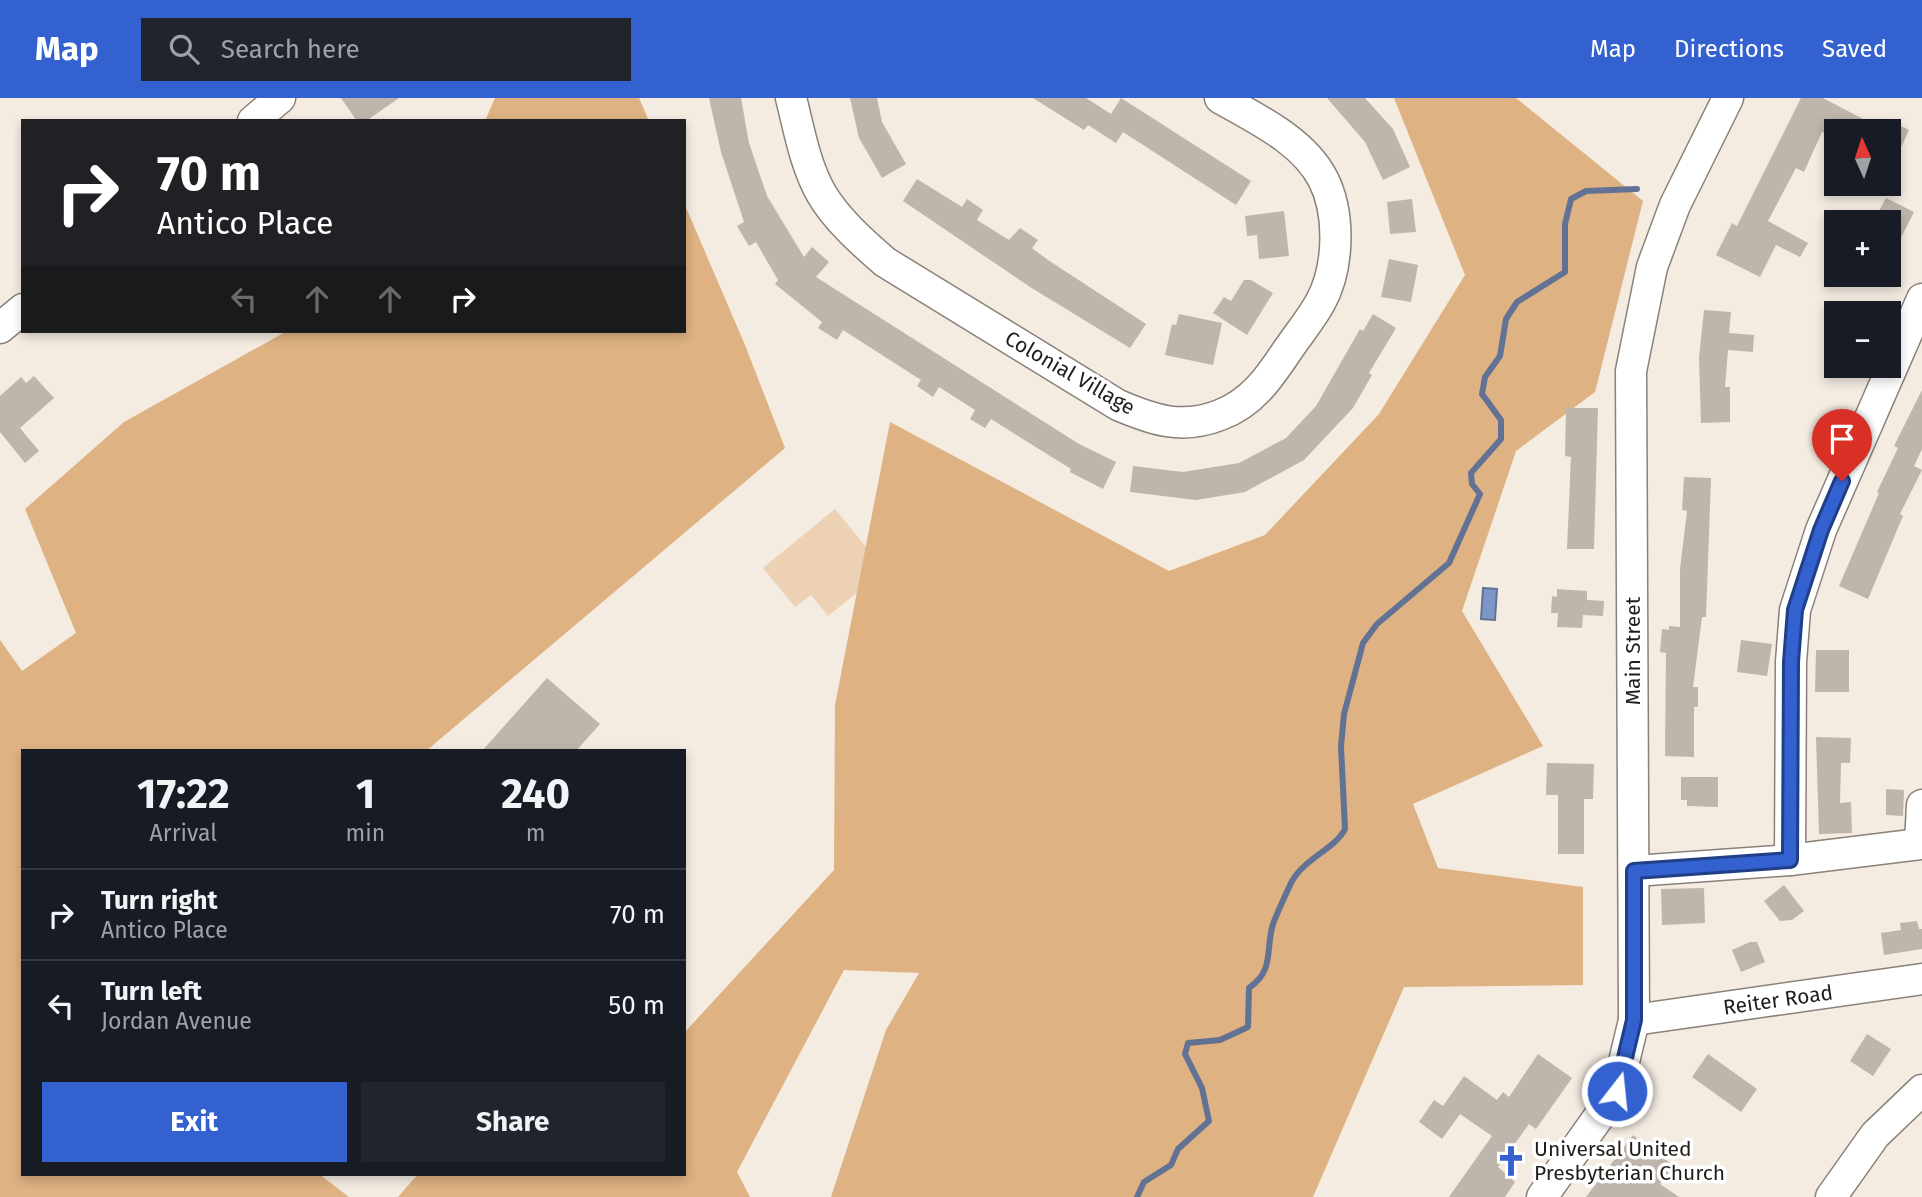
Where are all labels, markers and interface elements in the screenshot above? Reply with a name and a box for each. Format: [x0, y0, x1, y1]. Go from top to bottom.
search box [141, 18, 631, 81]
text: Map [35, 29, 99, 69]
icon: search [165, 30, 203, 68]
text: Search here [221, 34, 360, 65]
text: Map [1590, 35, 1636, 63]
text: Directions [1674, 35, 1784, 63]
text: Saved [1822, 35, 1887, 63]
north arrow [1824, 119, 1900, 196]
map controls [1824, 119, 1901, 378]
text: 70 m [157, 144, 261, 203]
icon: right [42, 147, 133, 238]
text: Antico Place [157, 204, 333, 242]
button: + [1824, 210, 1901, 287]
icon: left [225, 280, 263, 318]
icon: ahead [298, 280, 336, 318]
icon: ahead [371, 280, 409, 318]
icon: right [444, 280, 482, 318]
button: − [1824, 301, 1901, 378]
street label: Colonial Village [1000, 325, 1140, 421]
pin [1812, 409, 1872, 481]
icon: arrive [1823, 420, 1861, 458]
street label: Main Street [1620, 596, 1646, 705]
text: 17:22 [137, 769, 230, 819]
text: 1 [356, 769, 375, 819]
text: 240 [501, 769, 570, 819]
text: Arrival [150, 819, 217, 847]
text: min [346, 819, 385, 847]
text: m [526, 819, 545, 847]
text: Turn right [101, 885, 218, 916]
icon: right [42, 896, 80, 934]
text: 70 m [610, 899, 665, 930]
text: Antico Place [101, 916, 228, 944]
text: Turn left [101, 976, 202, 1007]
street label: Reiter Road [1721, 979, 1835, 1021]
icon: left [42, 987, 80, 1025]
text: 50 m [608, 990, 665, 1021]
text: Jordan Avenue [101, 1007, 252, 1035]
position arrow [1580, 1054, 1654, 1128]
button: Exit [42, 1082, 347, 1162]
button: Share [361, 1082, 665, 1162]
place label: Universal United Presbyterian Church [1534, 1136, 1725, 1186]
church icon: Universal United Presbyterian Church [1494, 1144, 1528, 1178]

